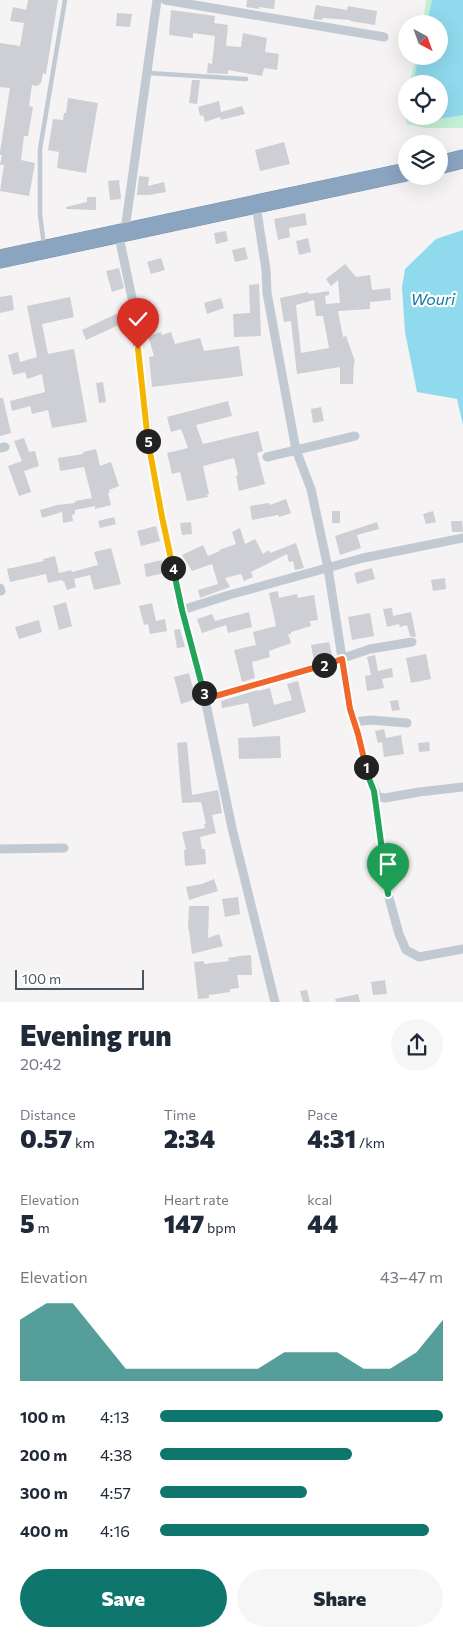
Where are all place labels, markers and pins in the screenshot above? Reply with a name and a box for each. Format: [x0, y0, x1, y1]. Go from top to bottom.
pin [117, 298, 159, 349]
pin: 5 [136, 428, 160, 454]
pin: 4 [160, 556, 186, 580]
pin: 2 [312, 652, 336, 678]
pin: 3 [192, 680, 216, 706]
pin: 1 [354, 754, 378, 780]
pin [367, 843, 409, 894]

